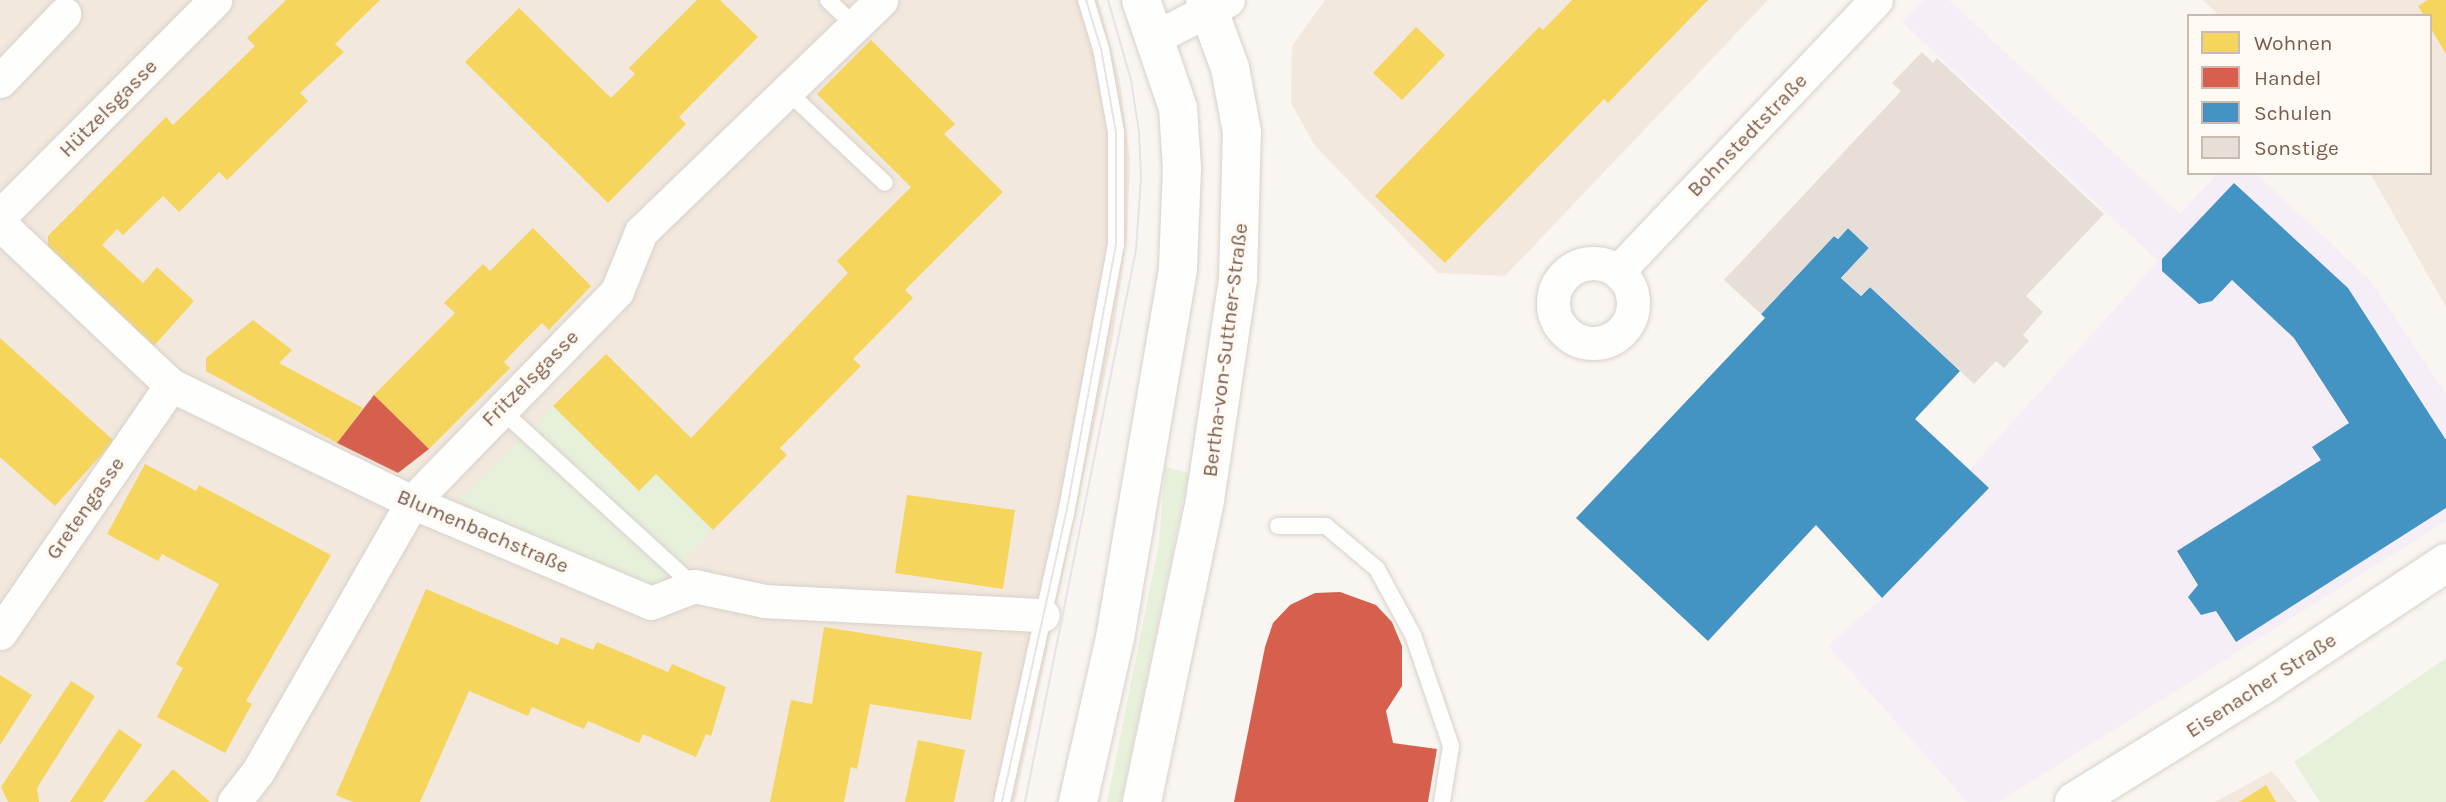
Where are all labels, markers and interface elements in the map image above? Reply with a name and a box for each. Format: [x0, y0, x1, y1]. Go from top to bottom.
legend [2187, 14, 2432, 175]
text: Wohnen [2254, 31, 2332, 55]
street label: Hützelsgasse [54, 54, 162, 162]
text: Handel [2254, 66, 2321, 90]
street label: Bohnstedtstraße [1682, 68, 1812, 202]
text: Schulen [2254, 101, 2332, 125]
text: Sonstige [2254, 136, 2339, 160]
street label: Bertha-von-Suttner-Straße [1197, 221, 1253, 479]
street label: Fritzelsgasse [476, 324, 584, 432]
street label: Gretengasse [40, 452, 130, 564]
street label: Blumenbachstraße [393, 483, 573, 579]
street label: Eisenacher Straße [2181, 627, 2341, 743]

